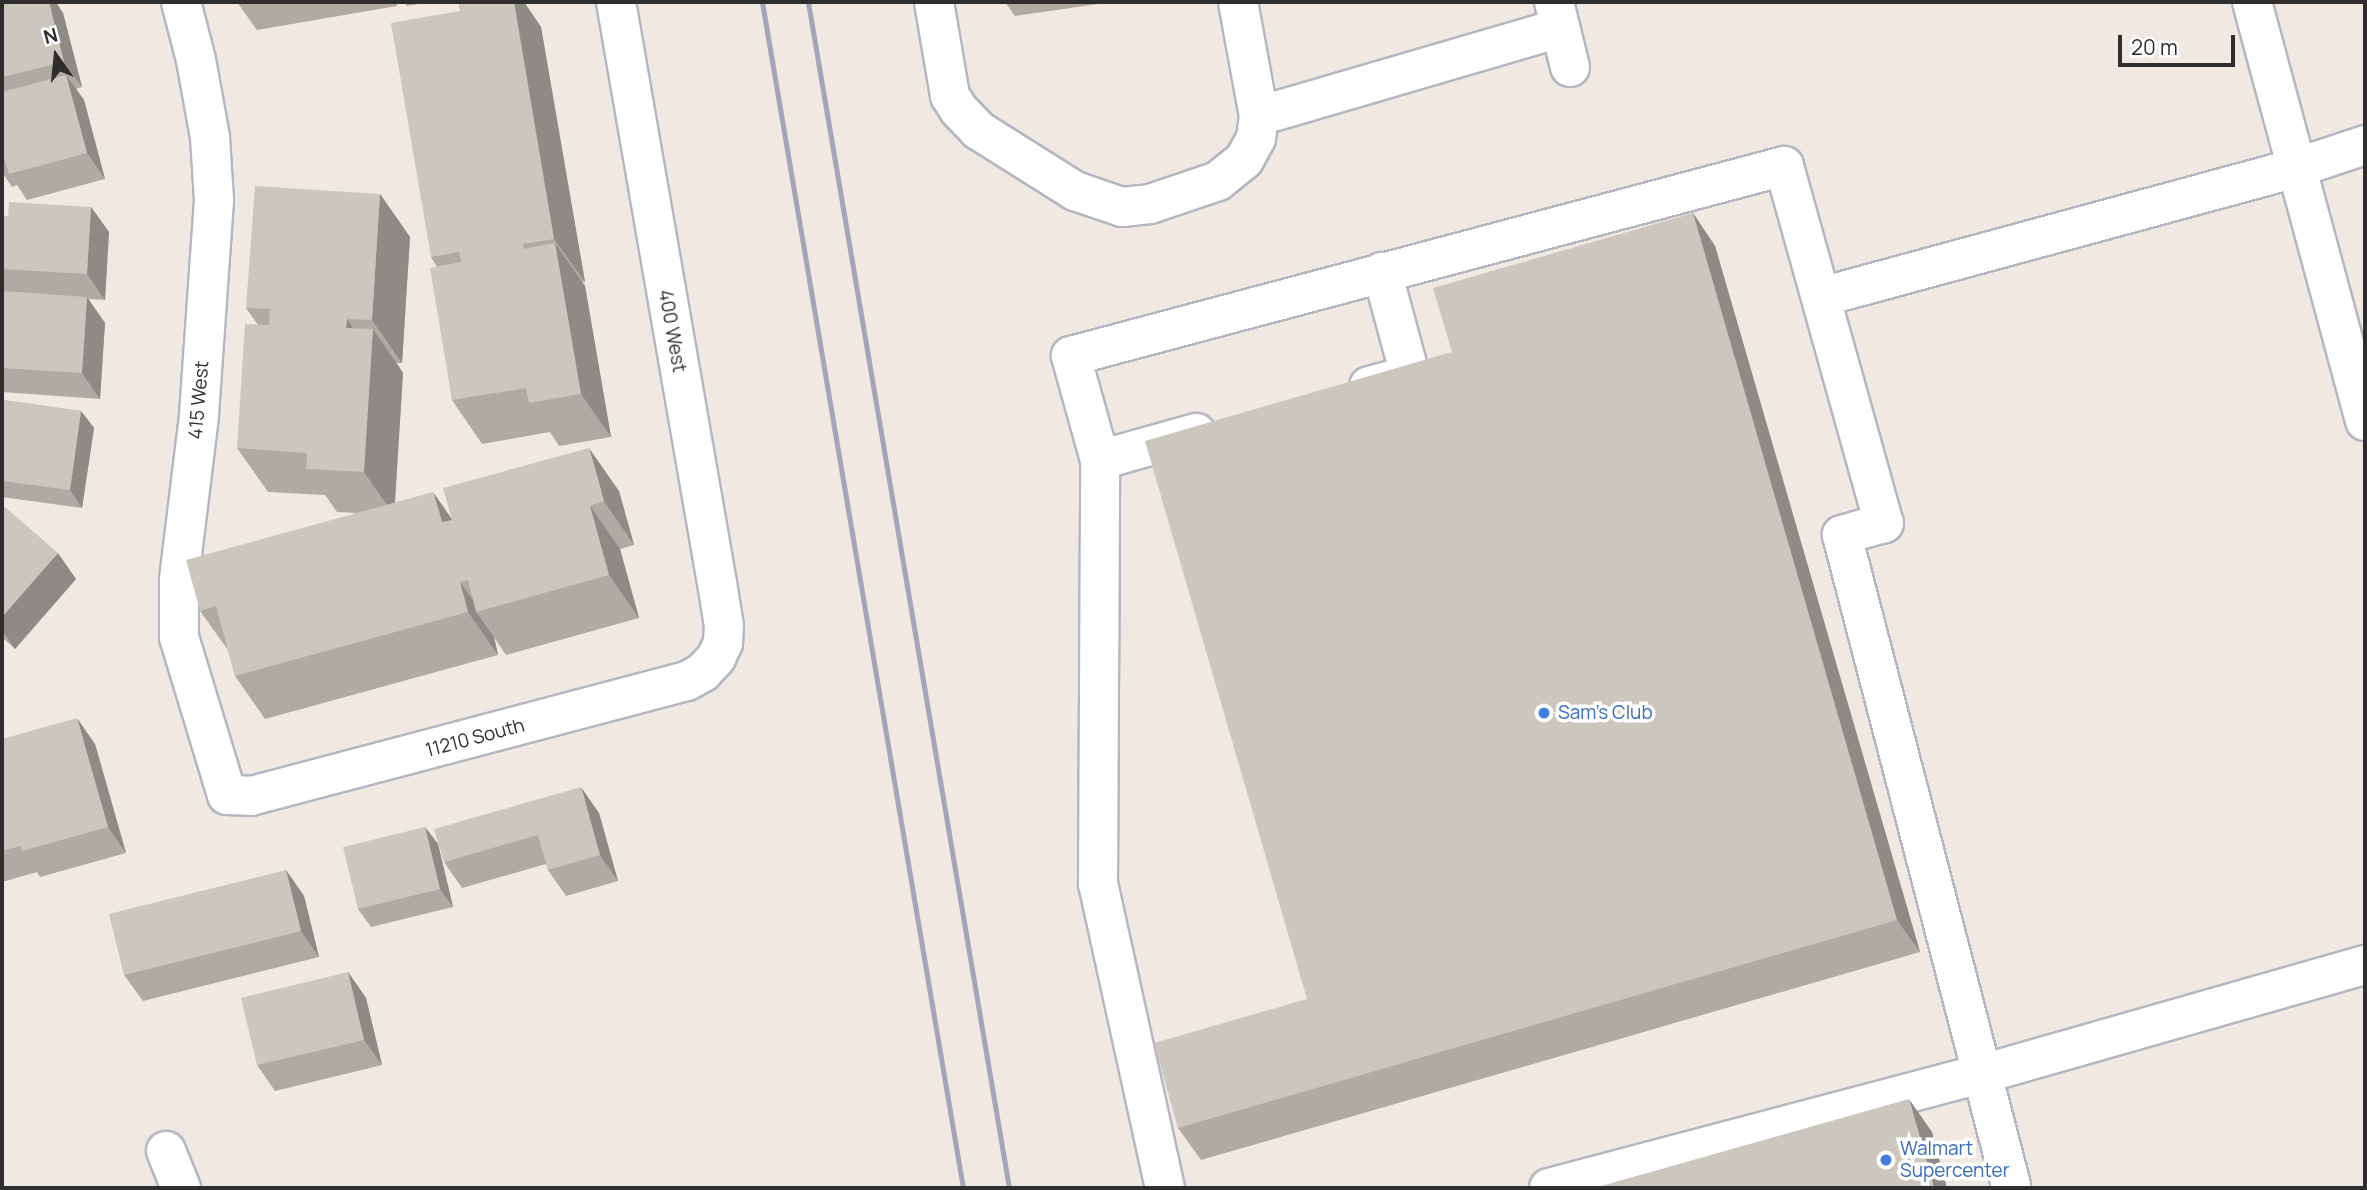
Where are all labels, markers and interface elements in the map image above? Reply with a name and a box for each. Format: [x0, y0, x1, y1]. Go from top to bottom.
north arrow [21, 21, 91, 91]
text: N [41, 21, 61, 50]
scale bar [2122, 21, 2239, 65]
text: 20 m [2131, 33, 2178, 61]
street label: 400 West [654, 288, 690, 374]
street label: 415 West [184, 360, 214, 440]
place label: Sam's Club [1558, 702, 1652, 724]
marker: Sam's Club [1536, 705, 1552, 721]
street label: 11210 South [423, 714, 527, 762]
place label: Walmart Supercenter [1900, 1138, 2010, 1182]
marker: Walmart Supercenter [1878, 1152, 1894, 1168]

